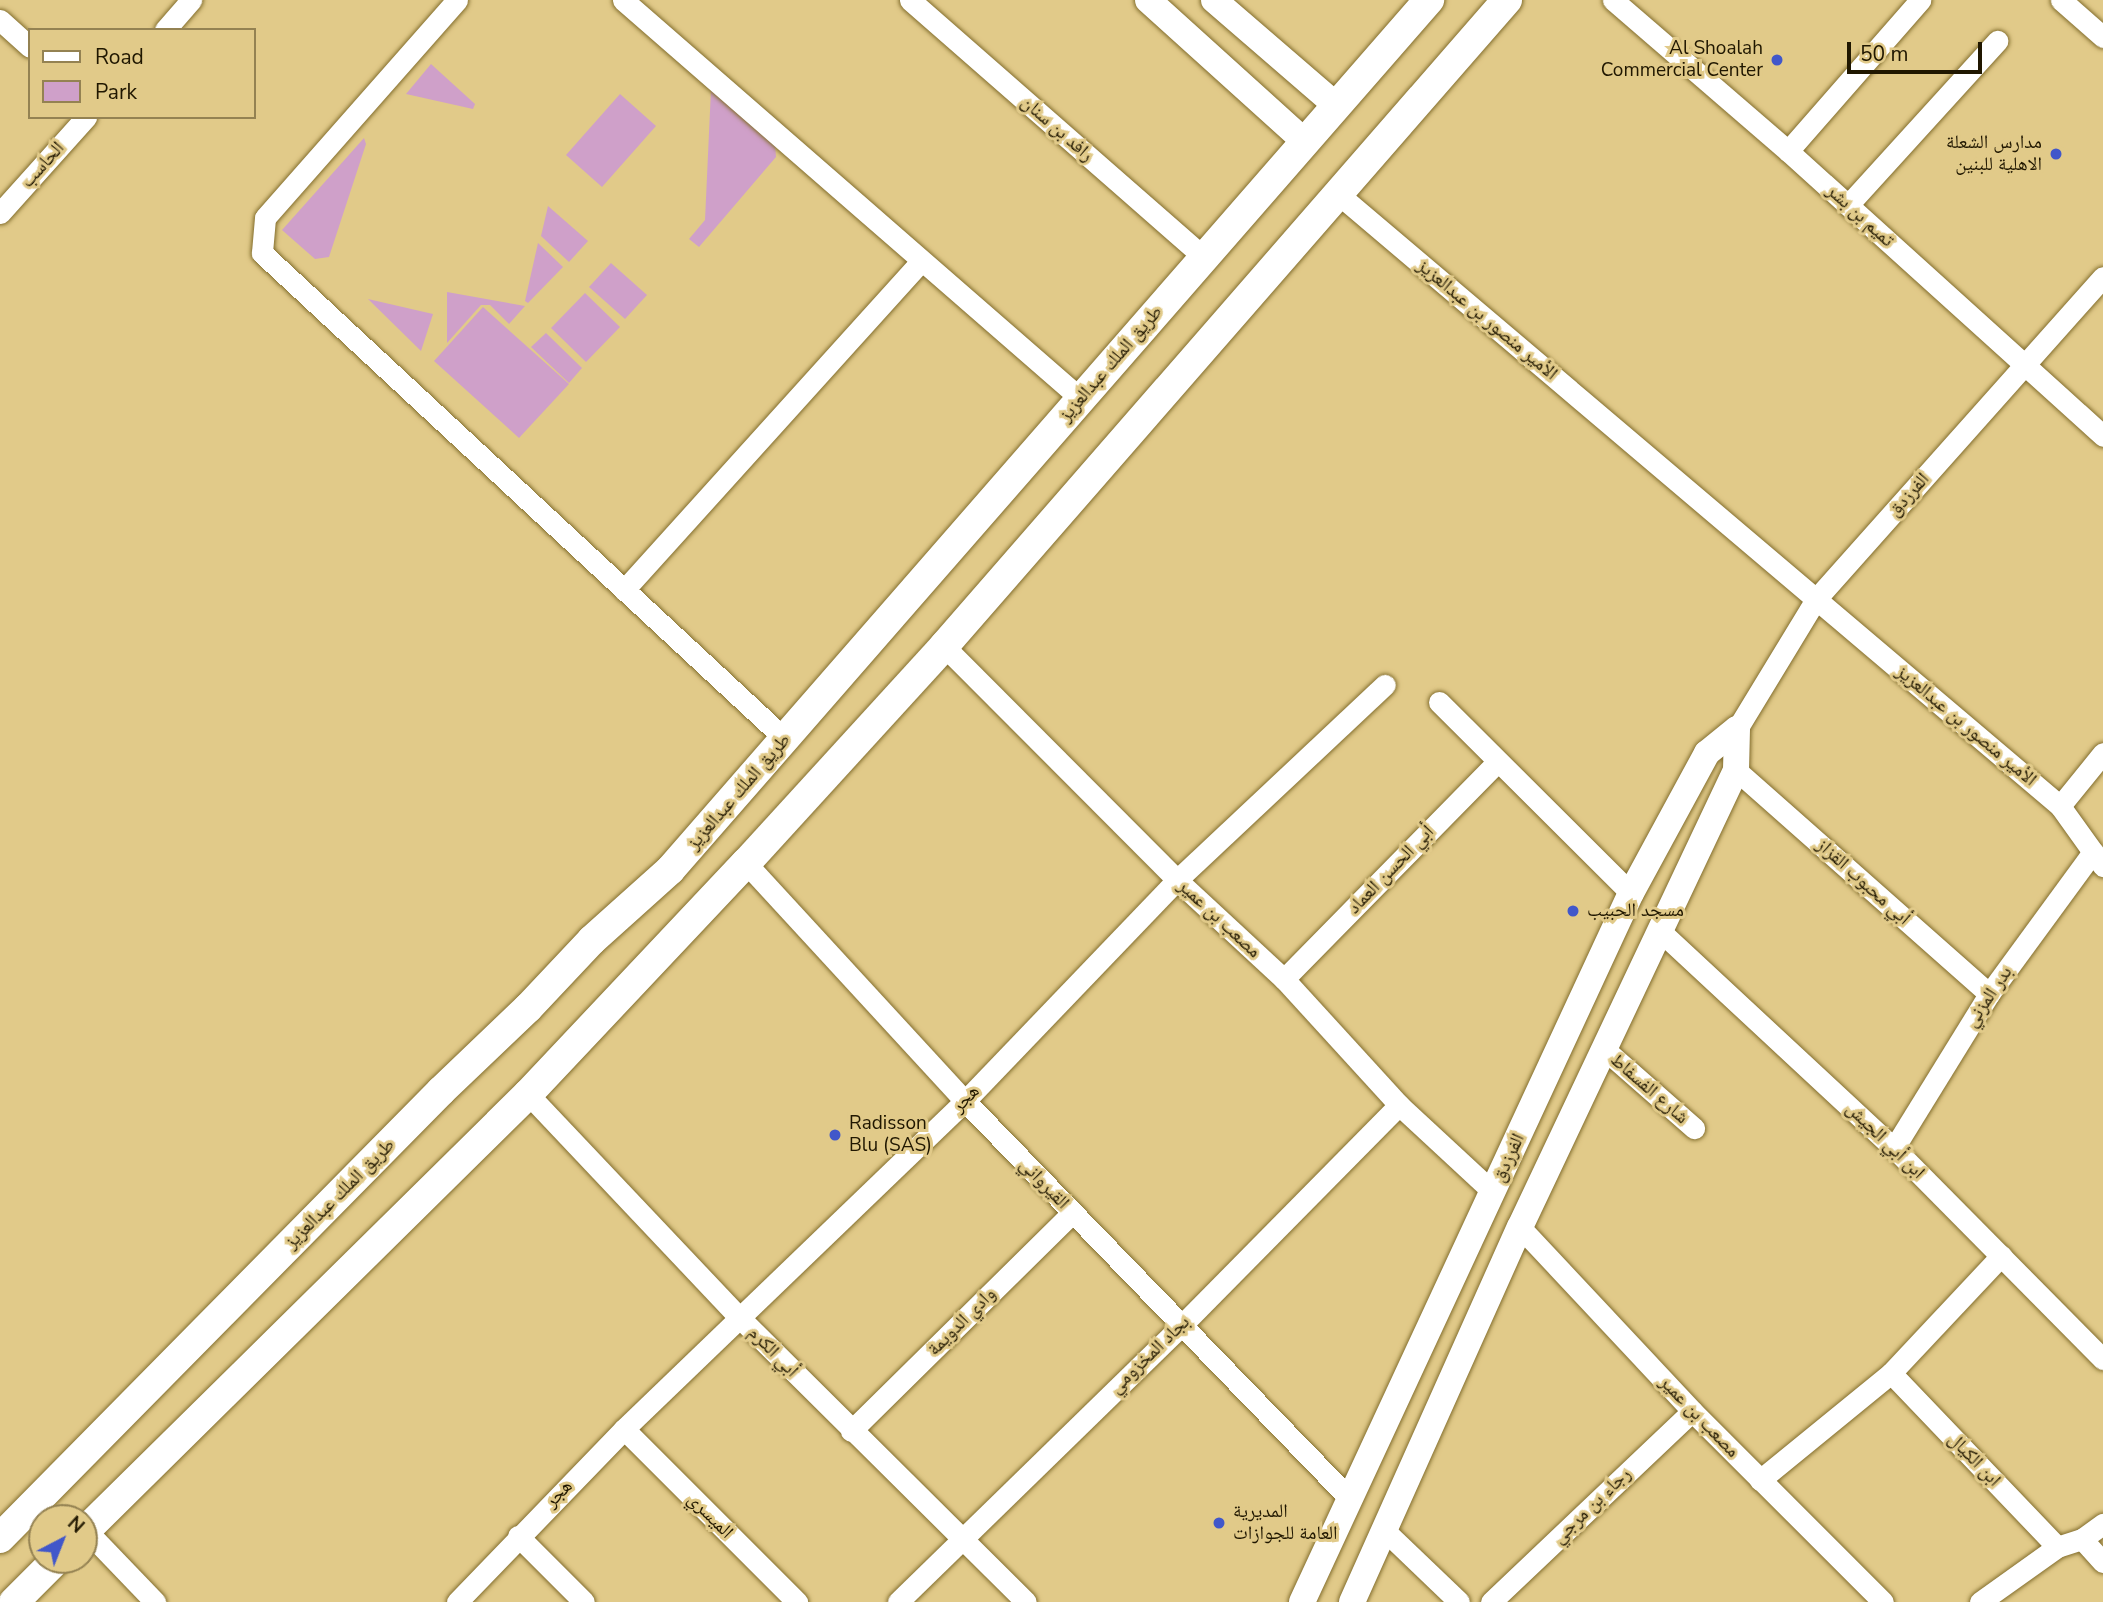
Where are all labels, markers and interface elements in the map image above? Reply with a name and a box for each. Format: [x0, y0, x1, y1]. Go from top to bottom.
legend [28, 28, 256, 119]
scale bar [1851, 28, 1986, 72]
place label: Al Shoalah Commercial Center [1601, 38, 1763, 82]
text: 50 m [1860, 40, 1909, 68]
text: Road [95, 43, 144, 71]
marker: Al Shoalah Commercial Center [1769, 52, 1785, 68]
text: Park [95, 78, 137, 106]
street label: رافد بن سنان [1016, 91, 1098, 167]
place label: مدارس الشعلة الاهلية للبنين [1946, 132, 2042, 176]
street label: الحاسب [16, 137, 70, 193]
marker: مدارس الشعلة الاهلية للبنين [2048, 146, 2064, 162]
street label: تميم بن بشر [1822, 180, 1898, 252]
street label: الأمير منصور بن عبدالعزيز [1412, 255, 1562, 385]
street label: طريق الملك عبدالعزيز [1054, 301, 1168, 427]
street label: الفرزدق [1883, 468, 1935, 522]
street label: الأمير منصور بن عبدالعزيز [1891, 661, 2041, 791]
street label: طريق الملك عبدالعزيز [682, 729, 796, 855]
street label: أبي الحسن العماد [1343, 821, 1439, 919]
street label: أبي محبوب القزاز [1811, 834, 1915, 930]
street label: مصعب بن عمير [1173, 875, 1265, 963]
place label: مسجد الحبيب [1587, 900, 1684, 922]
marker: مسجد الحبيب [1565, 903, 1581, 919]
street label: بدر المزني [1960, 962, 2018, 1032]
street label: شارع الفسفاط [1605, 1049, 1693, 1129]
street label: هجر [947, 1080, 985, 1118]
street label: ابن أبي الجيش [1841, 1098, 1929, 1184]
place label: Radisson Blu (SAS) [849, 1113, 932, 1157]
marker: Radisson Blu (SAS) [827, 1127, 843, 1143]
street label: الفرزدق [1488, 1130, 1530, 1186]
street label: طريق الملك عبدالعزيز [280, 1134, 400, 1254]
street label: القيرواني [1014, 1154, 1074, 1214]
street label: وادي الدويمة [923, 1283, 1001, 1361]
street label: بجاد المخزومي [1105, 1311, 1195, 1399]
street label: أبي الكرم [743, 1322, 803, 1382]
street label: مصعب بن عمير [1654, 1371, 1744, 1463]
street label: ابن الكيال [1943, 1428, 2005, 1492]
street label: رجاء بن مرجي [1548, 1463, 1636, 1549]
street label: هجر [540, 1475, 578, 1513]
street label: الميسري [682, 1488, 738, 1544]
place label: المديرية العامة للجوازات [1233, 1501, 1338, 1545]
north arrow [28, 1504, 98, 1574]
text: N [62, 1510, 90, 1539]
marker: المديرية العامة للجوازات [1211, 1515, 1227, 1531]

